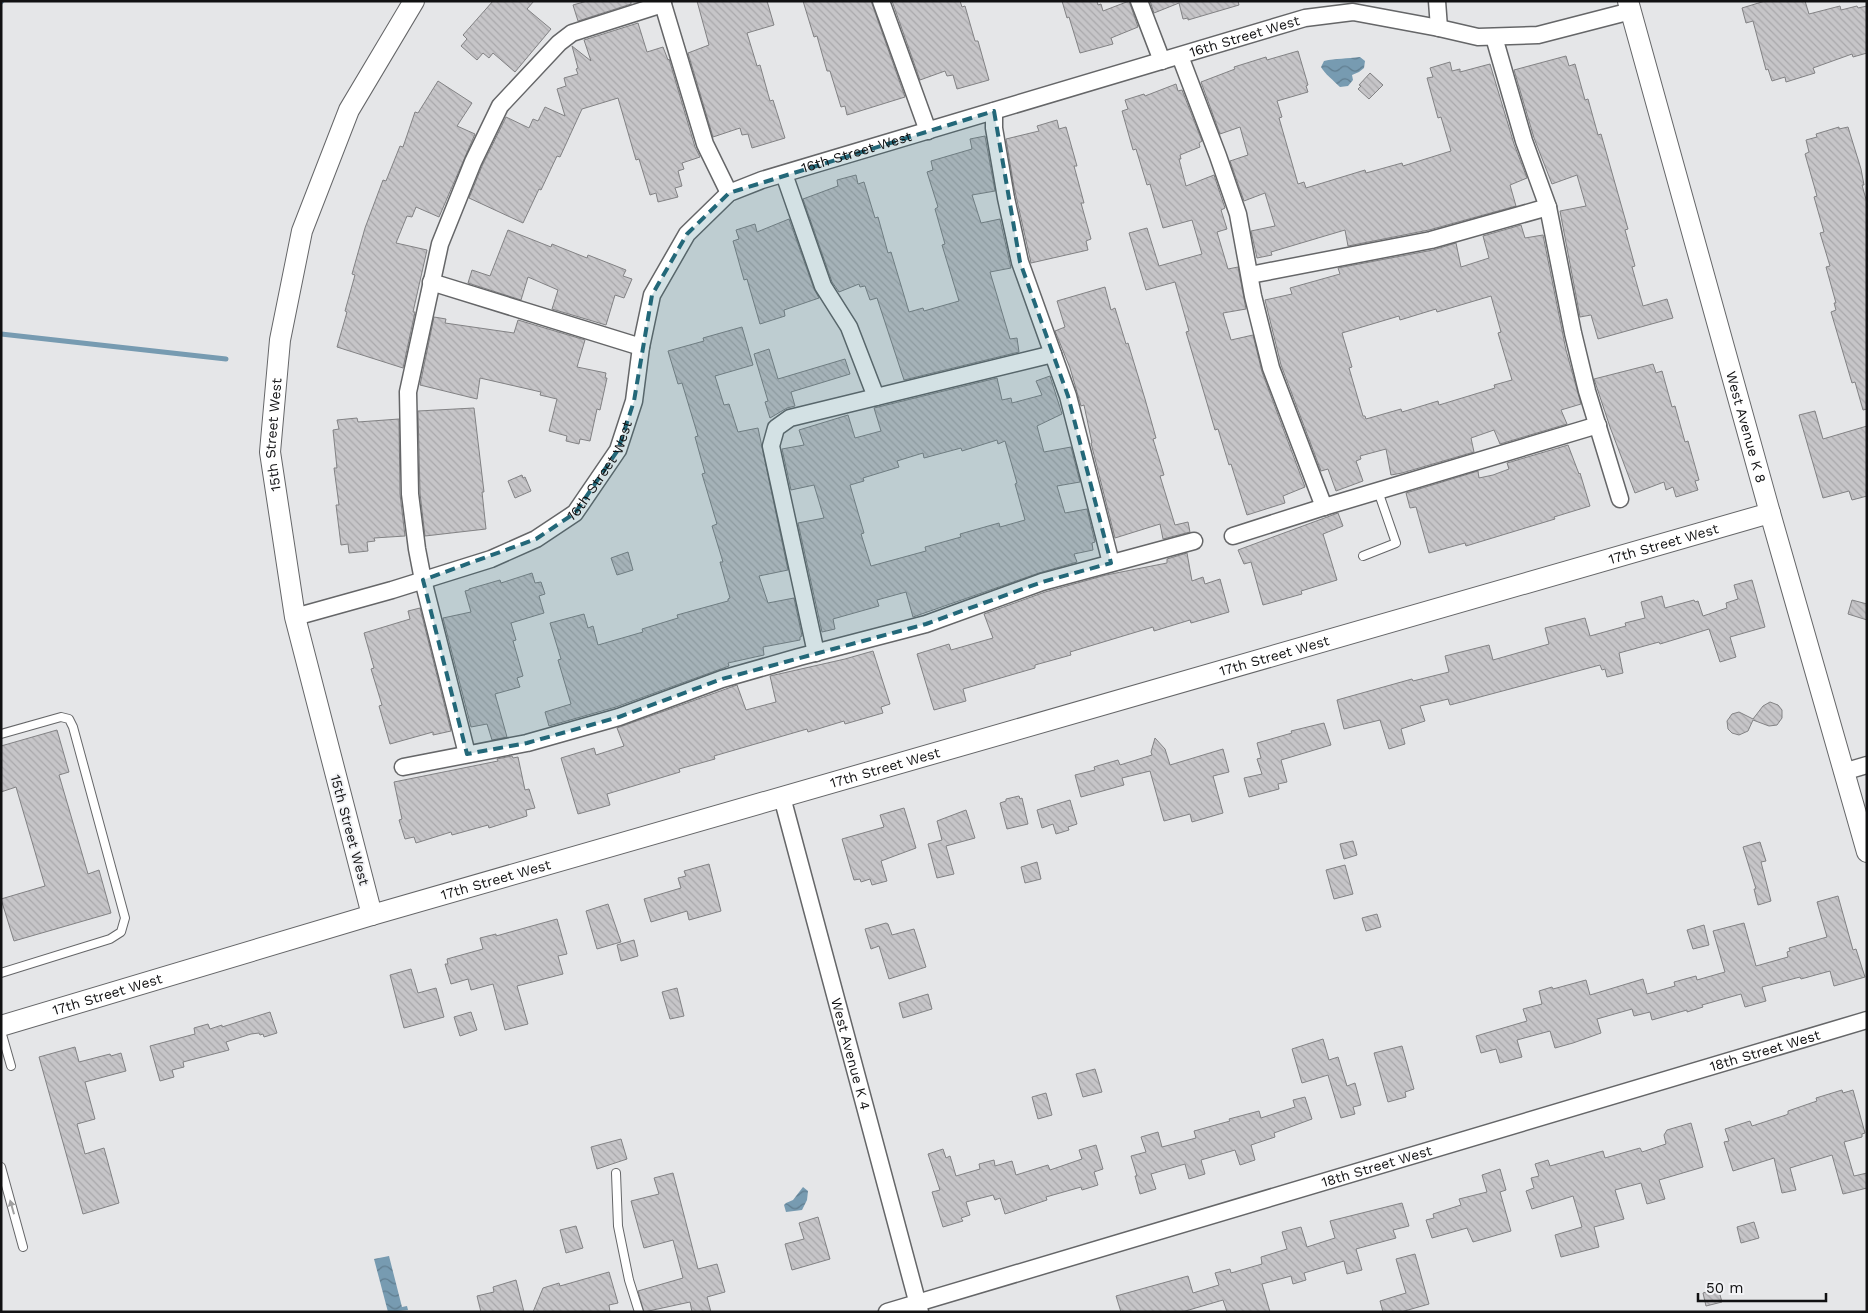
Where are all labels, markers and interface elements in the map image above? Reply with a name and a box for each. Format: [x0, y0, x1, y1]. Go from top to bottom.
street label: 16th Street West [1187, 12, 1302, 60]
street label: 16th Street West [799, 128, 914, 176]
street label: West Avenue K 8 [1723, 369, 1769, 485]
street label: 15th Street West [262, 377, 285, 492]
street label: 16th Street West [564, 419, 635, 524]
street label: 17th Street West [1607, 520, 1720, 567]
street label: 17th Street West [1217, 632, 1331, 679]
street label: 17th Street West [828, 744, 942, 791]
street label: 15th Street West [328, 773, 372, 887]
street label: 17th Street West [439, 856, 553, 903]
street label: 17th Street West [51, 970, 164, 1018]
street label: West Avenue K 4 [828, 996, 873, 1112]
street label: 18th Street West [1708, 1026, 1822, 1074]
street label: 18th Street West [1320, 1142, 1434, 1190]
one-way arrow [8, 1200, 16, 1215]
scale bar [1698, 1270, 1826, 1302]
text: 50 m [1706, 1279, 1743, 1297]

